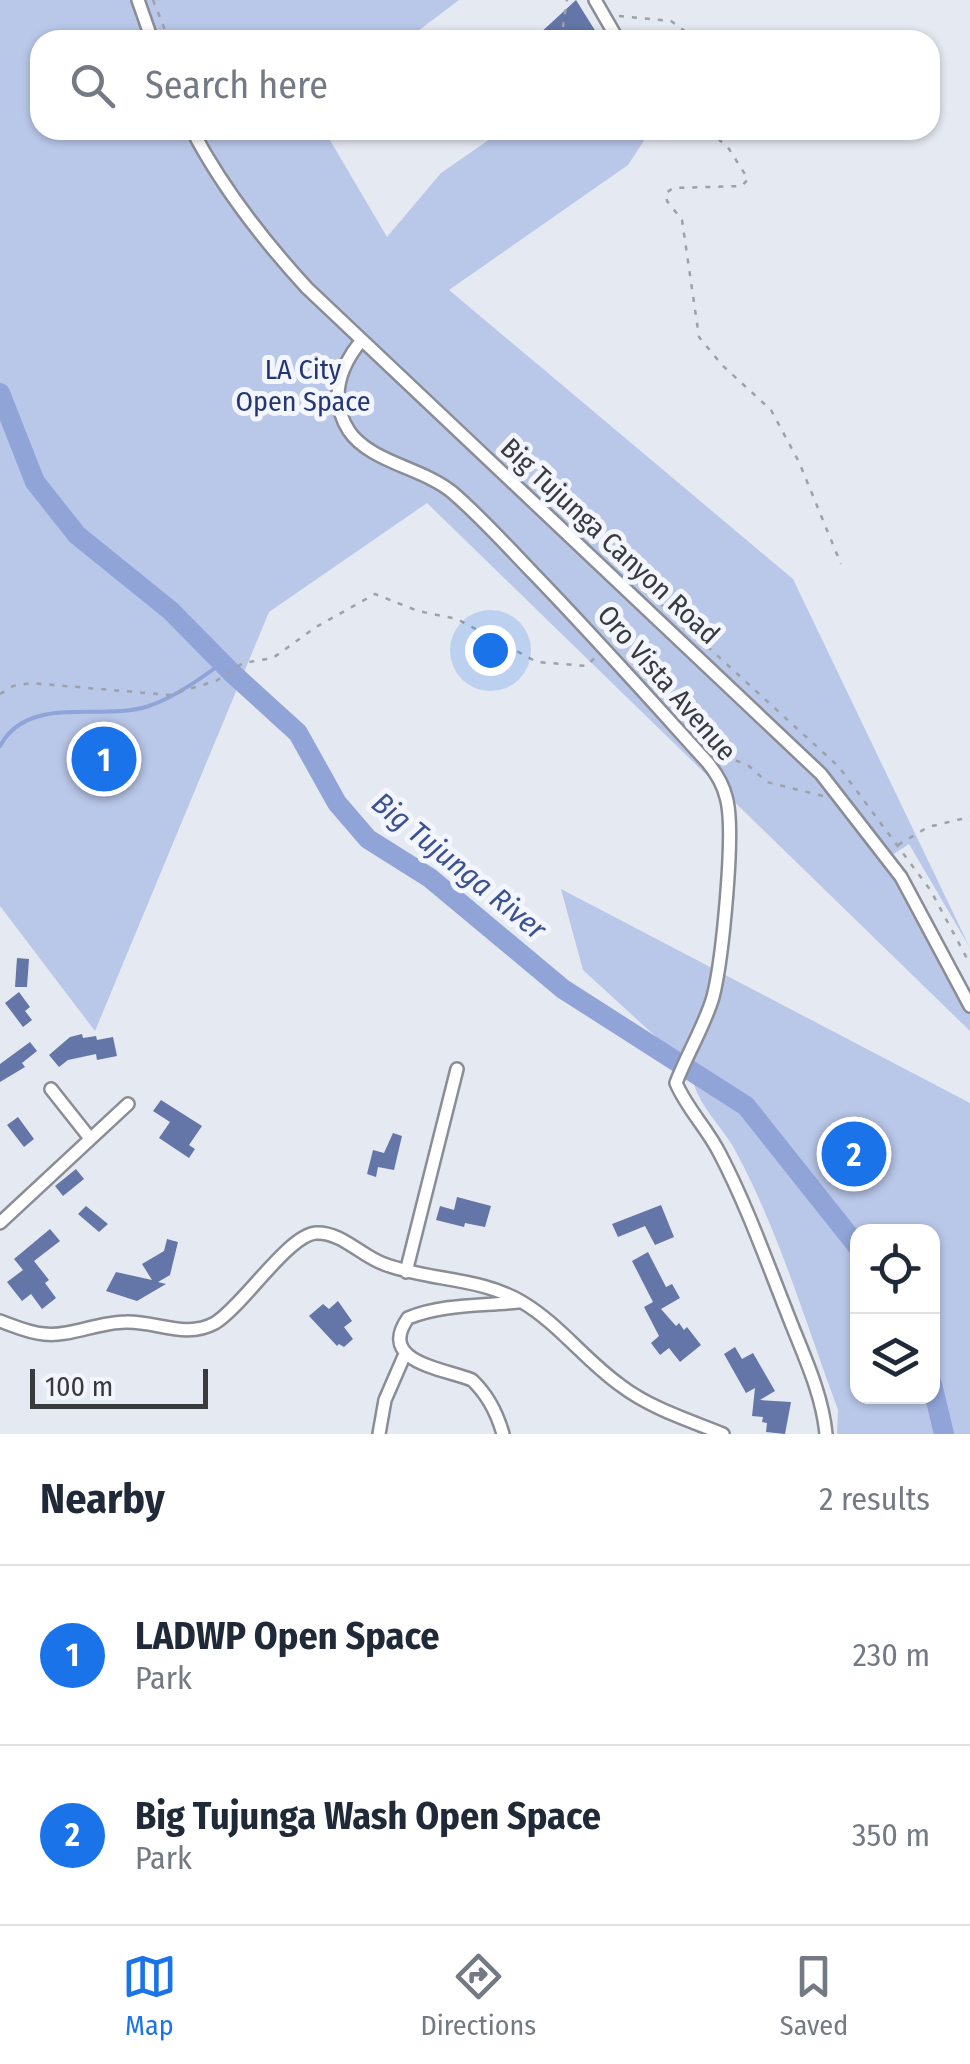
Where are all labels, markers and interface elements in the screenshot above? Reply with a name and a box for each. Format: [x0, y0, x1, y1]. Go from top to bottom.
search box [30, 30, 940, 140]
icon: search [65, 58, 120, 113]
text: Search here [145, 62, 328, 108]
park label: LA City Open Space [235, 353, 371, 418]
street label: Big Tujunga Canyon Road [494, 431, 726, 651]
street label: Oro Vista Avenue [591, 599, 743, 767]
your location [465, 625, 516, 676]
pin: 1 [72, 722, 136, 796]
water label: Big Tujunga River [365, 785, 555, 948]
pin: 2 [822, 1116, 886, 1192]
map controls [850, 1224, 940, 1404]
button: locate [850, 1224, 940, 1314]
button: layers [850, 1314, 940, 1404]
scale bar [30, 1364, 208, 1408]
text: 100 m [45, 1370, 113, 1403]
text: Nearby [40, 1474, 165, 1524]
text: 2 results [819, 1480, 930, 1518]
text: LADWP Open Space [135, 1613, 440, 1659]
text: 1 [66, 1636, 79, 1674]
text: 230 m [853, 1636, 930, 1674]
text: Park [135, 1659, 192, 1697]
text: Big Tujunga Wash Open Space [135, 1793, 601, 1839]
text: 2 [65, 1816, 80, 1854]
text: 350 m [852, 1816, 930, 1854]
text: Park [135, 1839, 192, 1877]
tab: Map [122, 1949, 177, 2042]
tab: Directions [420, 1949, 536, 2042]
tab: Saved [780, 1949, 848, 2042]

